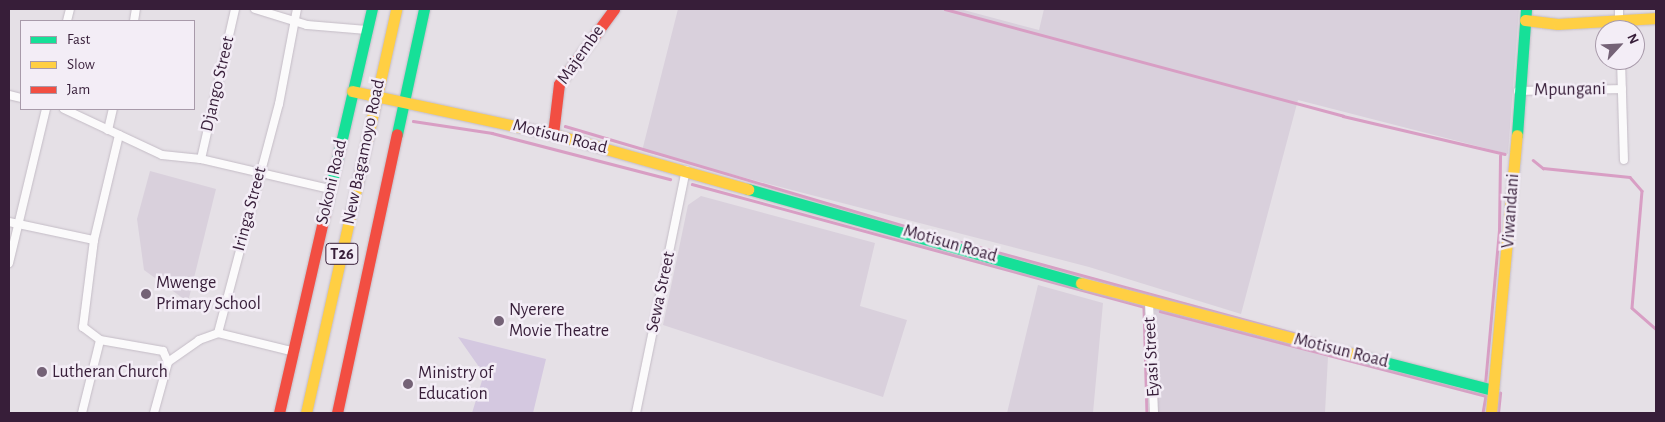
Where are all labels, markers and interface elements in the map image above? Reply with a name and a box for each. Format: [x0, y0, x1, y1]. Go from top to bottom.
legend [20, 20, 195, 110]
north arrow [1595, 20, 1645, 70]
street label: Majembe [553, 21, 609, 89]
text: Fast [67, 32, 90, 47]
text: N [1624, 32, 1641, 46]
street label: Django Street [197, 34, 239, 134]
text: Slow [67, 57, 95, 72]
street label: New Bagamoyo Road [338, 77, 390, 227]
street label: Mpungani [1534, 79, 1606, 101]
text: Jam [67, 82, 90, 97]
street label: Motisun Road [511, 115, 609, 159]
street label: Sokoni Road [312, 138, 352, 226]
street label: Iringa Street [228, 165, 272, 253]
street label: Viwandani [1498, 173, 1524, 249]
street label: Motisun Road [901, 220, 999, 268]
road number: T26 [324, 240, 360, 268]
street label: Sewa Street [642, 250, 680, 334]
place label: Mwenge Primary School [156, 273, 261, 316]
marker: Mwenge Primary School [140, 288, 152, 300]
place label: Nyerere Movie Theatre [509, 300, 609, 342]
marker: Nyerere Movie Theatre [493, 315, 505, 327]
street label: Eyasi Street [1139, 316, 1165, 398]
street label: Motisun Road [1292, 329, 1390, 373]
place label: Lutheran Church [52, 361, 168, 383]
place label: Ministry of Education [418, 363, 493, 406]
marker: Lutheran Church [36, 366, 48, 378]
marker: Ministry of Education [402, 378, 414, 390]

